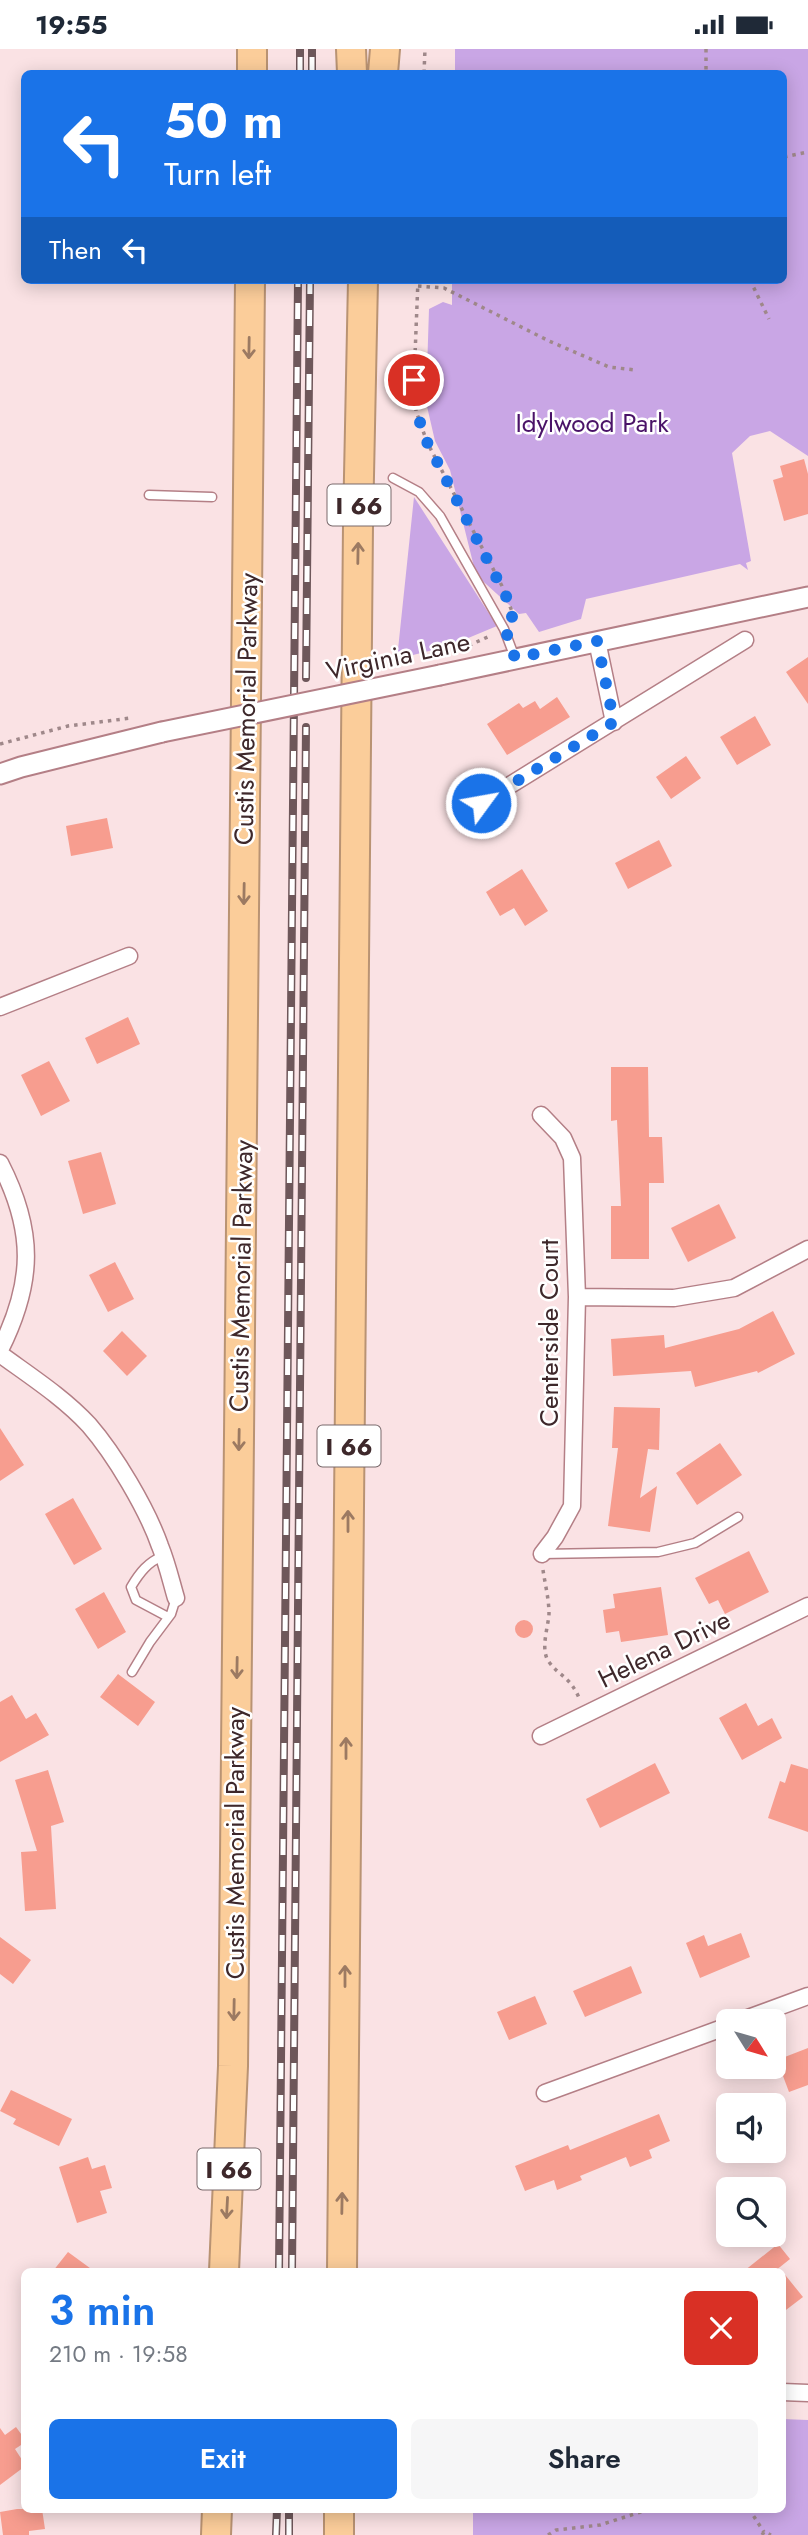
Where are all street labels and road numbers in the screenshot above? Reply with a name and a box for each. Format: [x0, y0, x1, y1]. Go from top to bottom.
road number: I 66 [328, 484, 390, 525]
street label: Custis Memorial Parkway [225, 572, 267, 845]
street label: Virginia Lane [323, 622, 473, 690]
street label: Custis Memorial Parkway [220, 1139, 262, 1412]
street label: Centerside Court [530, 1239, 568, 1427]
road number: I 66 [318, 1426, 380, 1467]
street label: Helena Drive [591, 1601, 737, 1697]
street label: Custis Memorial Parkway [216, 1706, 254, 1979]
road number: I 66 [198, 2148, 260, 2189]

